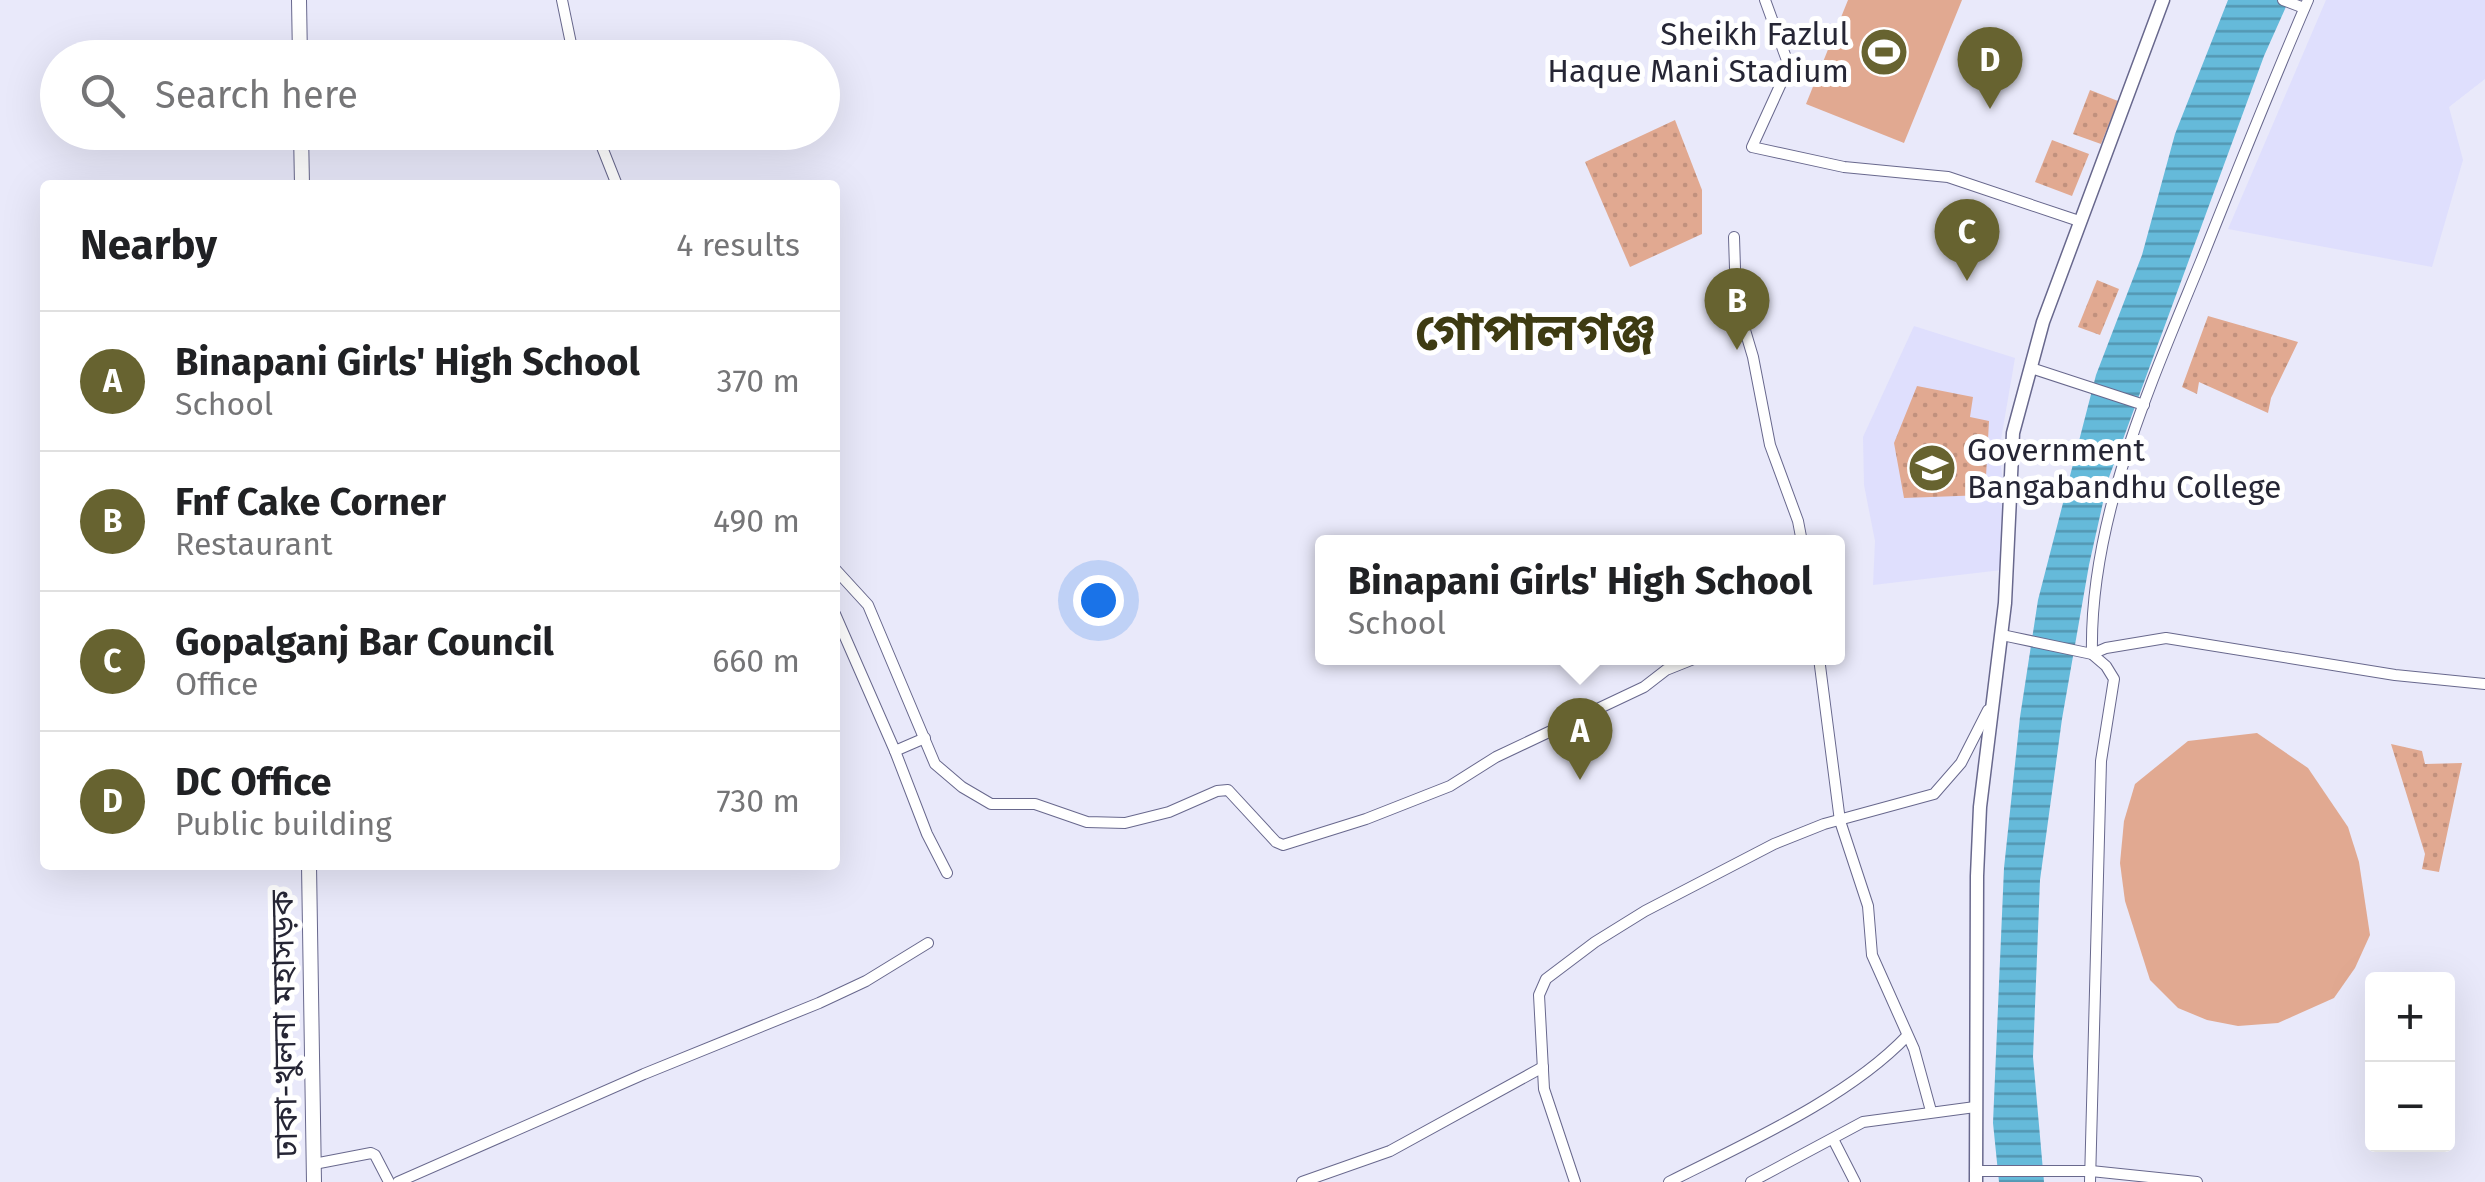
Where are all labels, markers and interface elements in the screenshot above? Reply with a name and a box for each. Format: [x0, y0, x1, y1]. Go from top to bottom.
place label: Sheikh Fazlul Haque Mani Stadium [1547, 15, 1849, 90]
sports icon: Sheikh Fazlul Haque Mani Stadium [1858, 26, 1910, 78]
pin: D [1958, 27, 2022, 109]
search box [40, 40, 840, 150]
icon: search [75, 68, 130, 123]
text: Search here [155, 72, 358, 118]
pin: C [1934, 198, 2000, 281]
text: Nearby [80, 220, 217, 270]
text: 4 results [676, 226, 800, 264]
pin: B [1704, 268, 1770, 350]
district label: গোপালগঞ্জ [1414, 301, 1656, 364]
text: Binapani Girls' High School [175, 339, 640, 385]
text: A [103, 362, 122, 400]
text: 370 m [717, 362, 800, 400]
text: School [175, 385, 273, 423]
place label: Government Bangabandhu College [1967, 431, 2281, 506]
school or university icon: Government Bangabandhu College [1906, 442, 1958, 494]
text: Fnf Cake Corner [175, 479, 446, 525]
text: B [103, 502, 122, 540]
text: 490 m [713, 502, 800, 540]
text: Restaurant [175, 525, 333, 563]
popup [1315, 535, 1845, 665]
text: Binapani Girls' High School [1348, 558, 1812, 604]
your location [1073, 575, 1124, 626]
text: School [1348, 604, 1446, 642]
text: Gopalganj Bar Council [175, 619, 554, 665]
text: C [103, 642, 122, 680]
text: 660 m [712, 642, 800, 680]
text: Office [175, 665, 258, 703]
pin: A [1548, 698, 1612, 780]
text: DC Office [175, 759, 332, 805]
text: D [102, 782, 123, 820]
text: 730 m [716, 782, 800, 820]
text: Public building [175, 805, 392, 843]
street label: ঢাকা-খুলনা মহাসড়ক [263, 889, 305, 1159]
map controls [2365, 972, 2455, 1152]
button: + [2365, 972, 2455, 1062]
button: − [2365, 1062, 2455, 1152]

